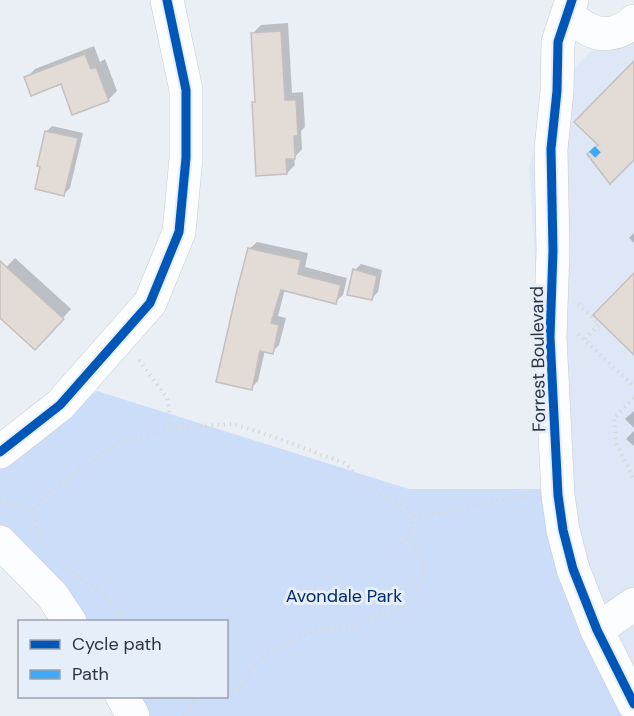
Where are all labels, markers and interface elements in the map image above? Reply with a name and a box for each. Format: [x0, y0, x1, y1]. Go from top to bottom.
street label: Forrest Boulevard [525, 286, 551, 432]
park label: Avondale Park [286, 584, 402, 608]
legend [18, 620, 228, 698]
text: Cycle path [72, 632, 162, 656]
text: Path [72, 662, 109, 686]

